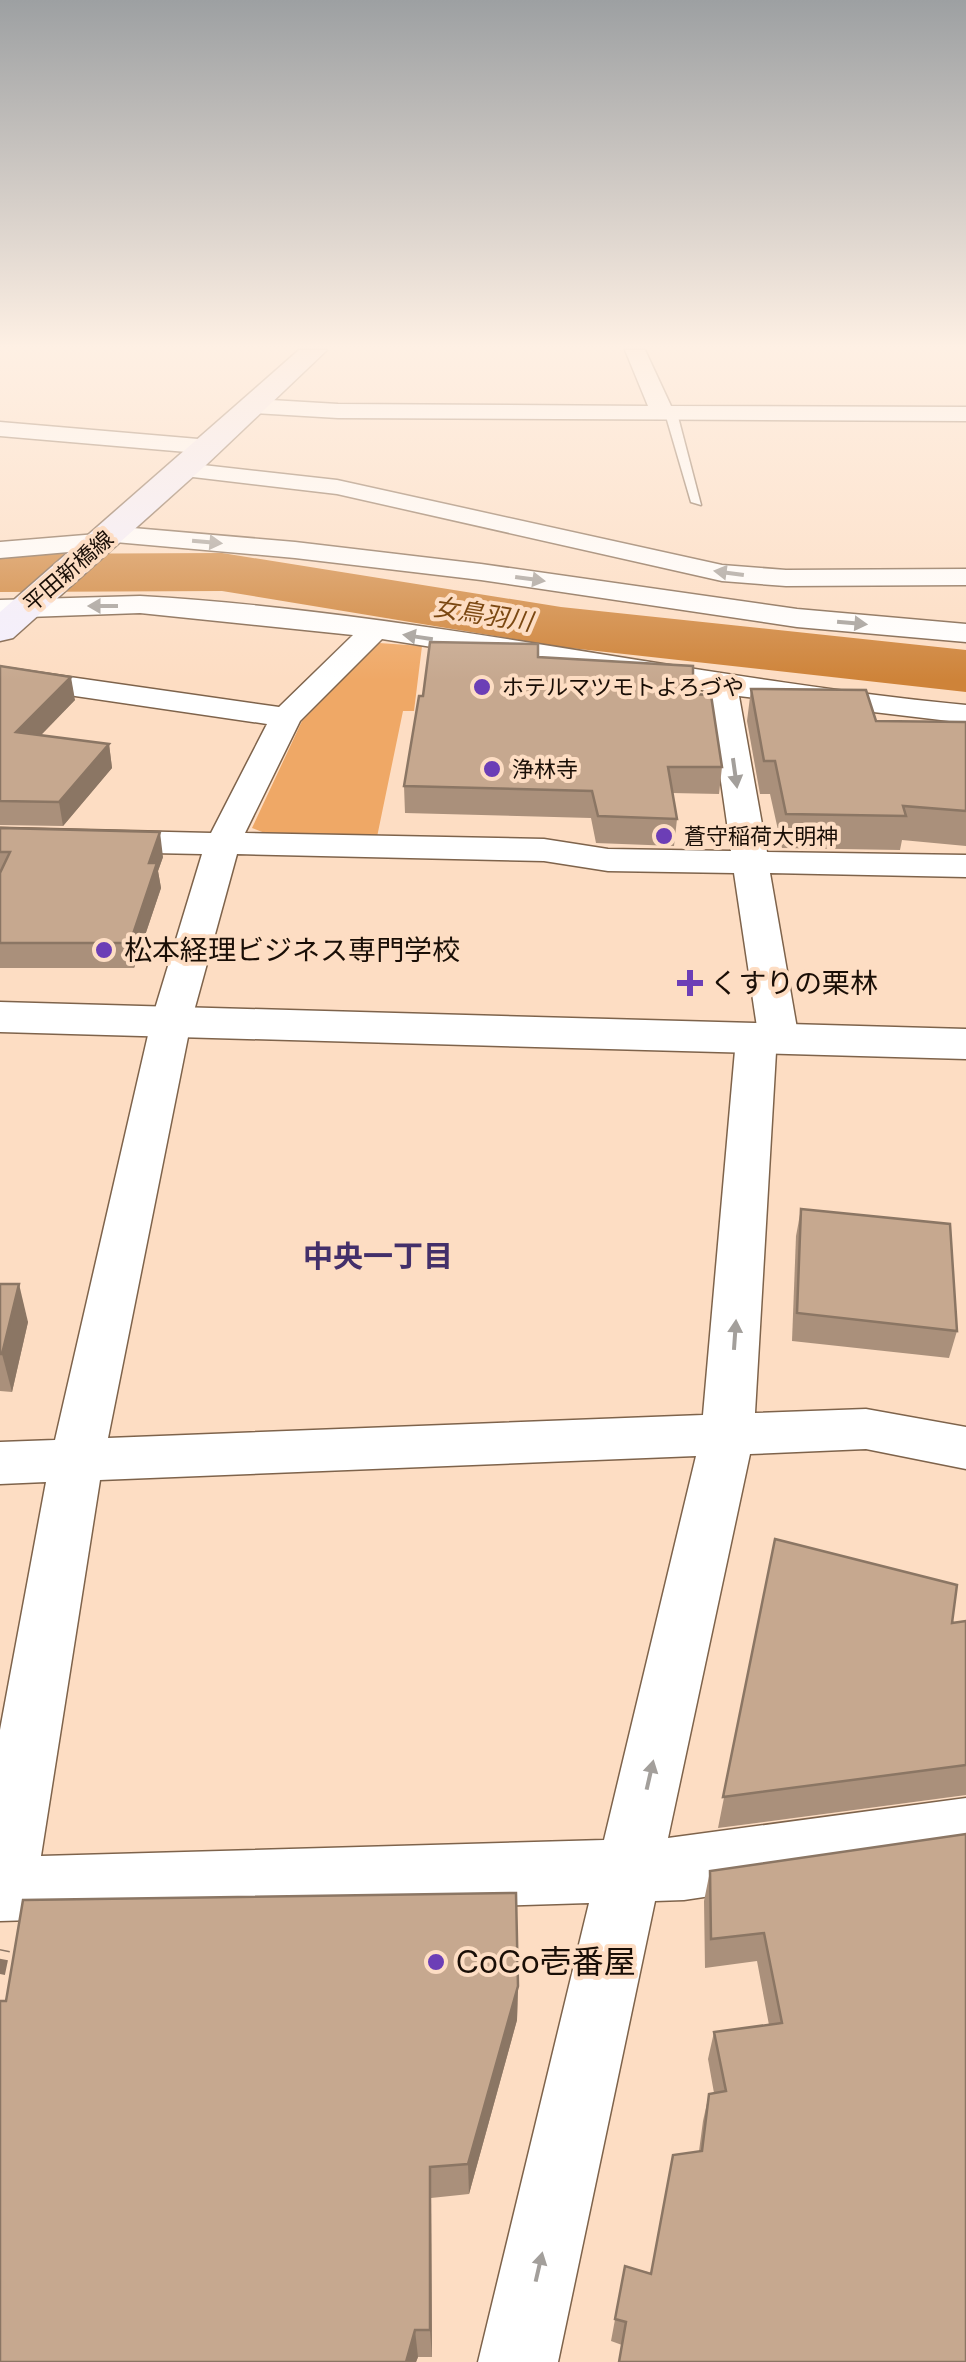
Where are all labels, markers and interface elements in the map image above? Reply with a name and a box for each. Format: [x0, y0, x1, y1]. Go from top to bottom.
street label: 平田新橋線 [17, 524, 119, 618]
one-way arrow [192, 535, 224, 551]
one-way arrow [712, 564, 744, 580]
one-way arrow [515, 572, 546, 588]
water label: 女鳥羽川 [431, 590, 538, 639]
one-way arrow [86, 598, 118, 614]
one-way arrow [837, 615, 869, 631]
one-way arrow [402, 628, 434, 644]
place label: ホテルマツモトよろづや [502, 673, 744, 702]
marker: ホテルマツモトよろづや [471, 676, 493, 698]
place label: 浄林寺 [512, 755, 578, 784]
marker: 浄林寺 [481, 758, 503, 780]
one-way arrow [728, 758, 744, 789]
place label: 蒼守稲荷大明神 [684, 822, 838, 851]
marker: 蒼守稲荷大明神 [653, 825, 675, 847]
place label: 松本経理ビジネス専門学校 [124, 932, 460, 969]
marker: 松本経理ビジネス専門学校 [93, 939, 115, 961]
place label: くすりの栗林 [710, 965, 878, 1002]
marker: くすりの栗林 [679, 972, 701, 994]
district label: 中央一丁目 [303, 1237, 453, 1276]
one-way arrow [727, 1319, 743, 1351]
one-way arrow [643, 1759, 658, 1790]
place label: CoCo壱番屋 [456, 1941, 636, 1983]
marker: CoCo壱番屋 [425, 1951, 447, 1973]
one-way arrow [532, 2251, 547, 2282]

